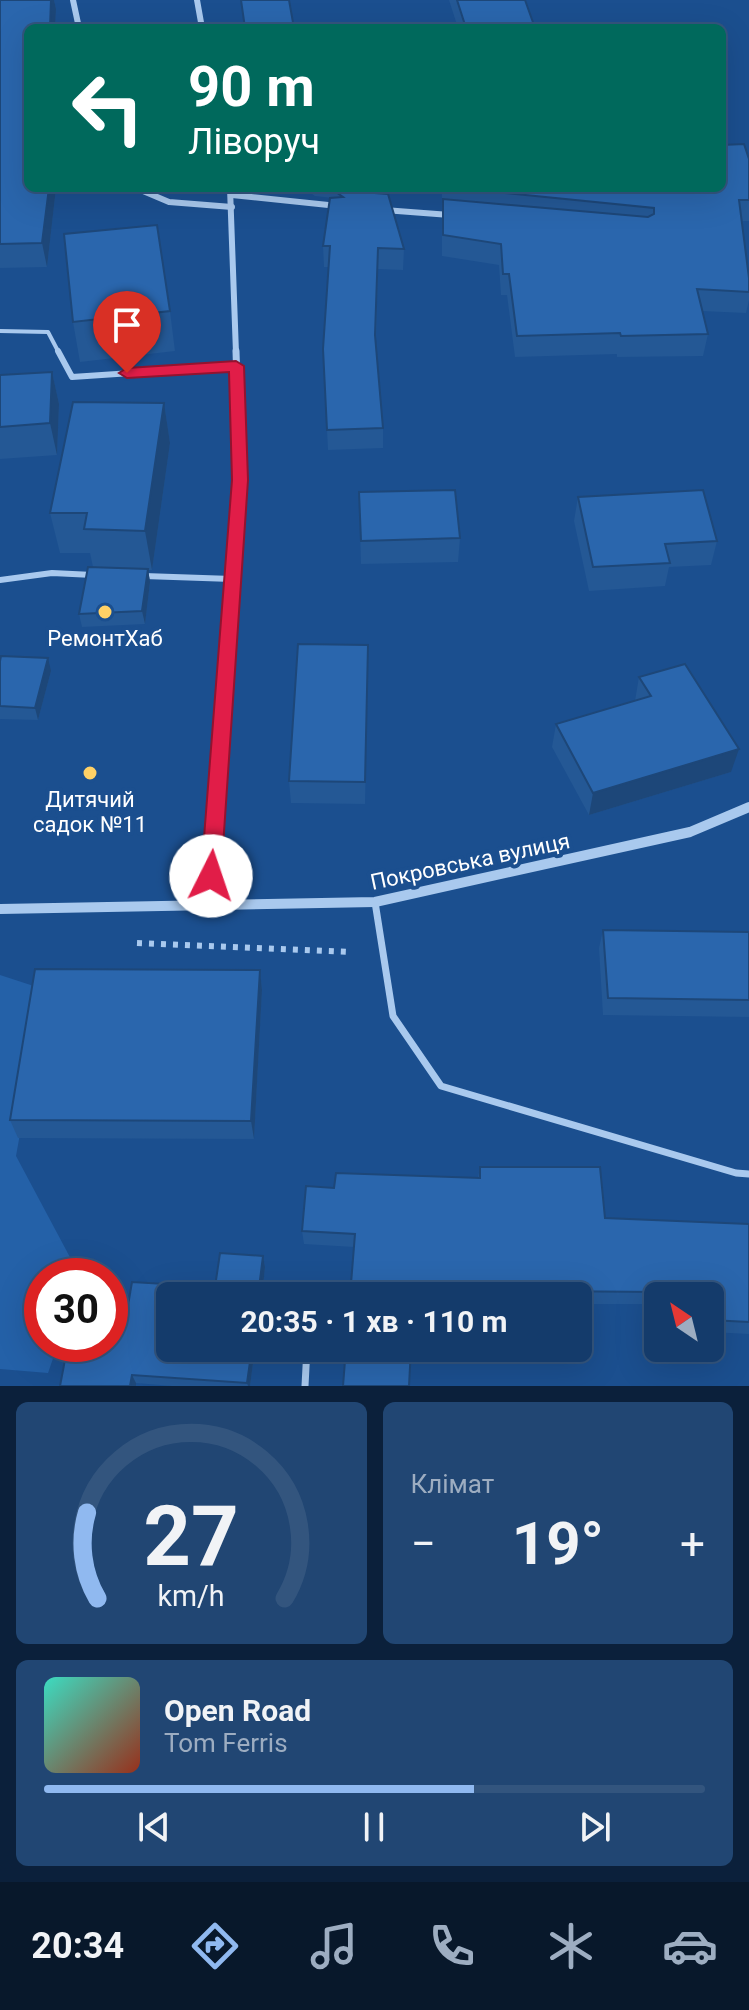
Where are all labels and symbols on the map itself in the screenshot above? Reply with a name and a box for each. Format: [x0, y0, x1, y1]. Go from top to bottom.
pin [93, 291, 161, 373]
marker: РемонтХаб [96, 603, 114, 621]
place label: РемонтХаб [47, 626, 163, 651]
marker: Дитячий садок №11 [81, 764, 99, 782]
place label: Дитячий садок №11 [33, 787, 147, 837]
street label: Покровська вулиця [368, 828, 572, 895]
position arrow [169, 834, 253, 918]
speed limit sign: 30 [24, 1258, 128, 1362]
north arrow [644, 1282, 724, 1362]

